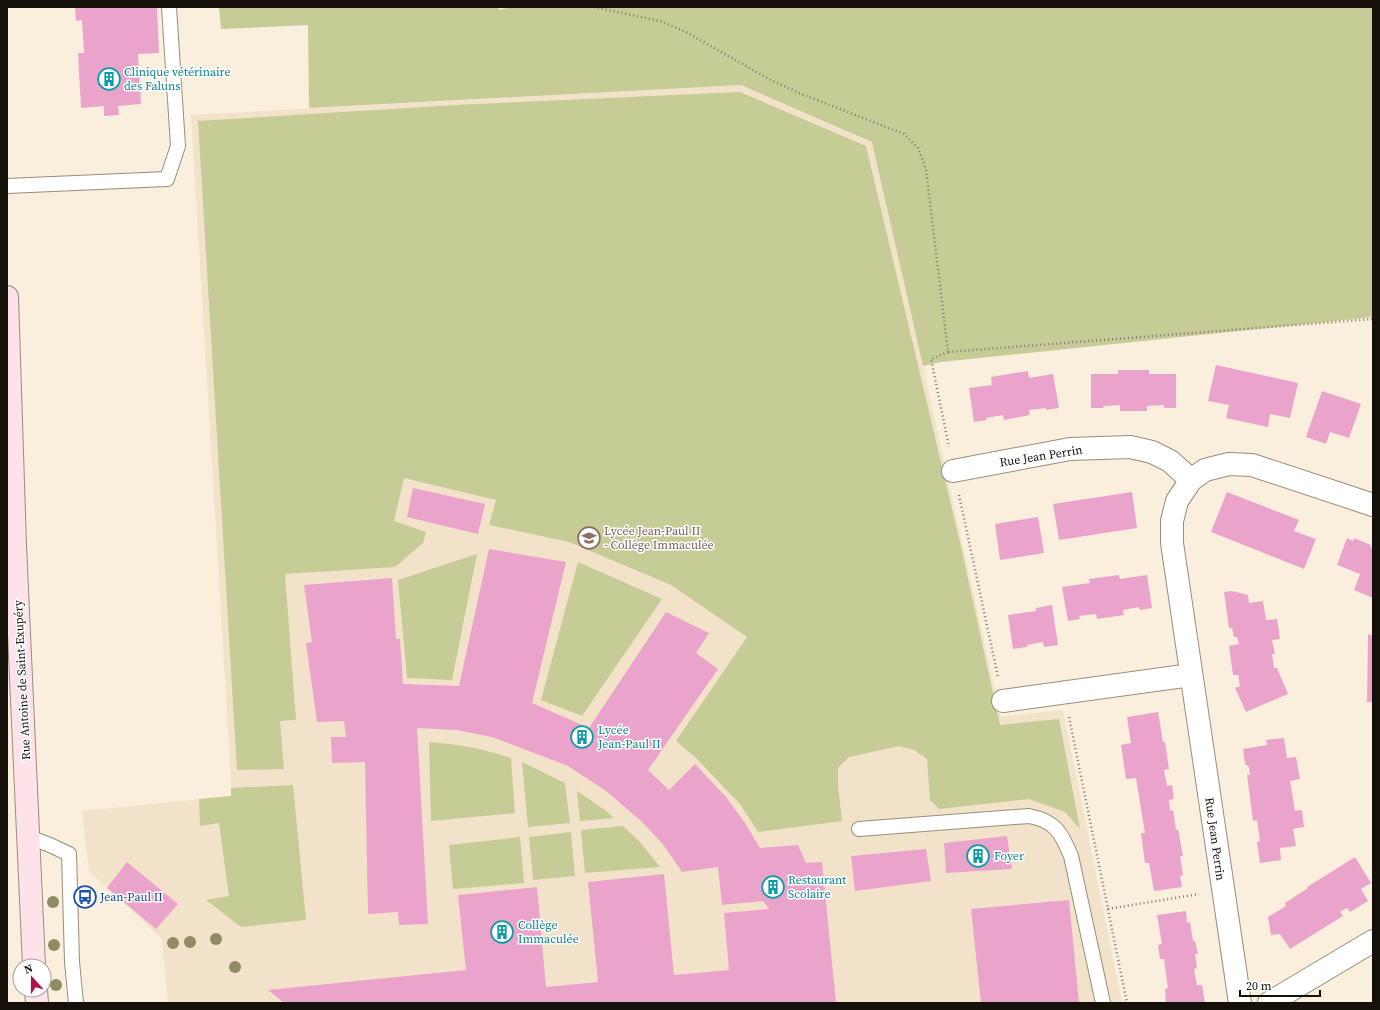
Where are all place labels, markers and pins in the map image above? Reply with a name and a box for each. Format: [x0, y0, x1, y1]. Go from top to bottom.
place label: Clinique vétérinaire des Faluns [124, 64, 231, 94]
building icon: Clinique vétérinaire des Faluns [96, 66, 122, 92]
place label: Lycée Jean-Paul II - Collège Immaculée [604, 523, 714, 553]
school or university icon: Lycée Jean-Paul II - Collège Immaculée [576, 525, 602, 551]
place label: Lycée Jean-Paul II [597, 722, 661, 752]
building icon: Lycée Jean-Paul II [569, 724, 595, 750]
building icon: Foyer [965, 843, 991, 869]
place label: Foyer [994, 848, 1024, 864]
place label: Restaurant Scolaire [788, 872, 846, 902]
building icon: Restaurant Scolaire [760, 874, 786, 900]
bus stop icon: Jean-Paul II [72, 884, 98, 910]
place label: Jean-Paul II [99, 889, 163, 905]
place label: Collège Immaculée [518, 917, 579, 947]
building icon: Collège Immaculée [489, 919, 515, 945]

